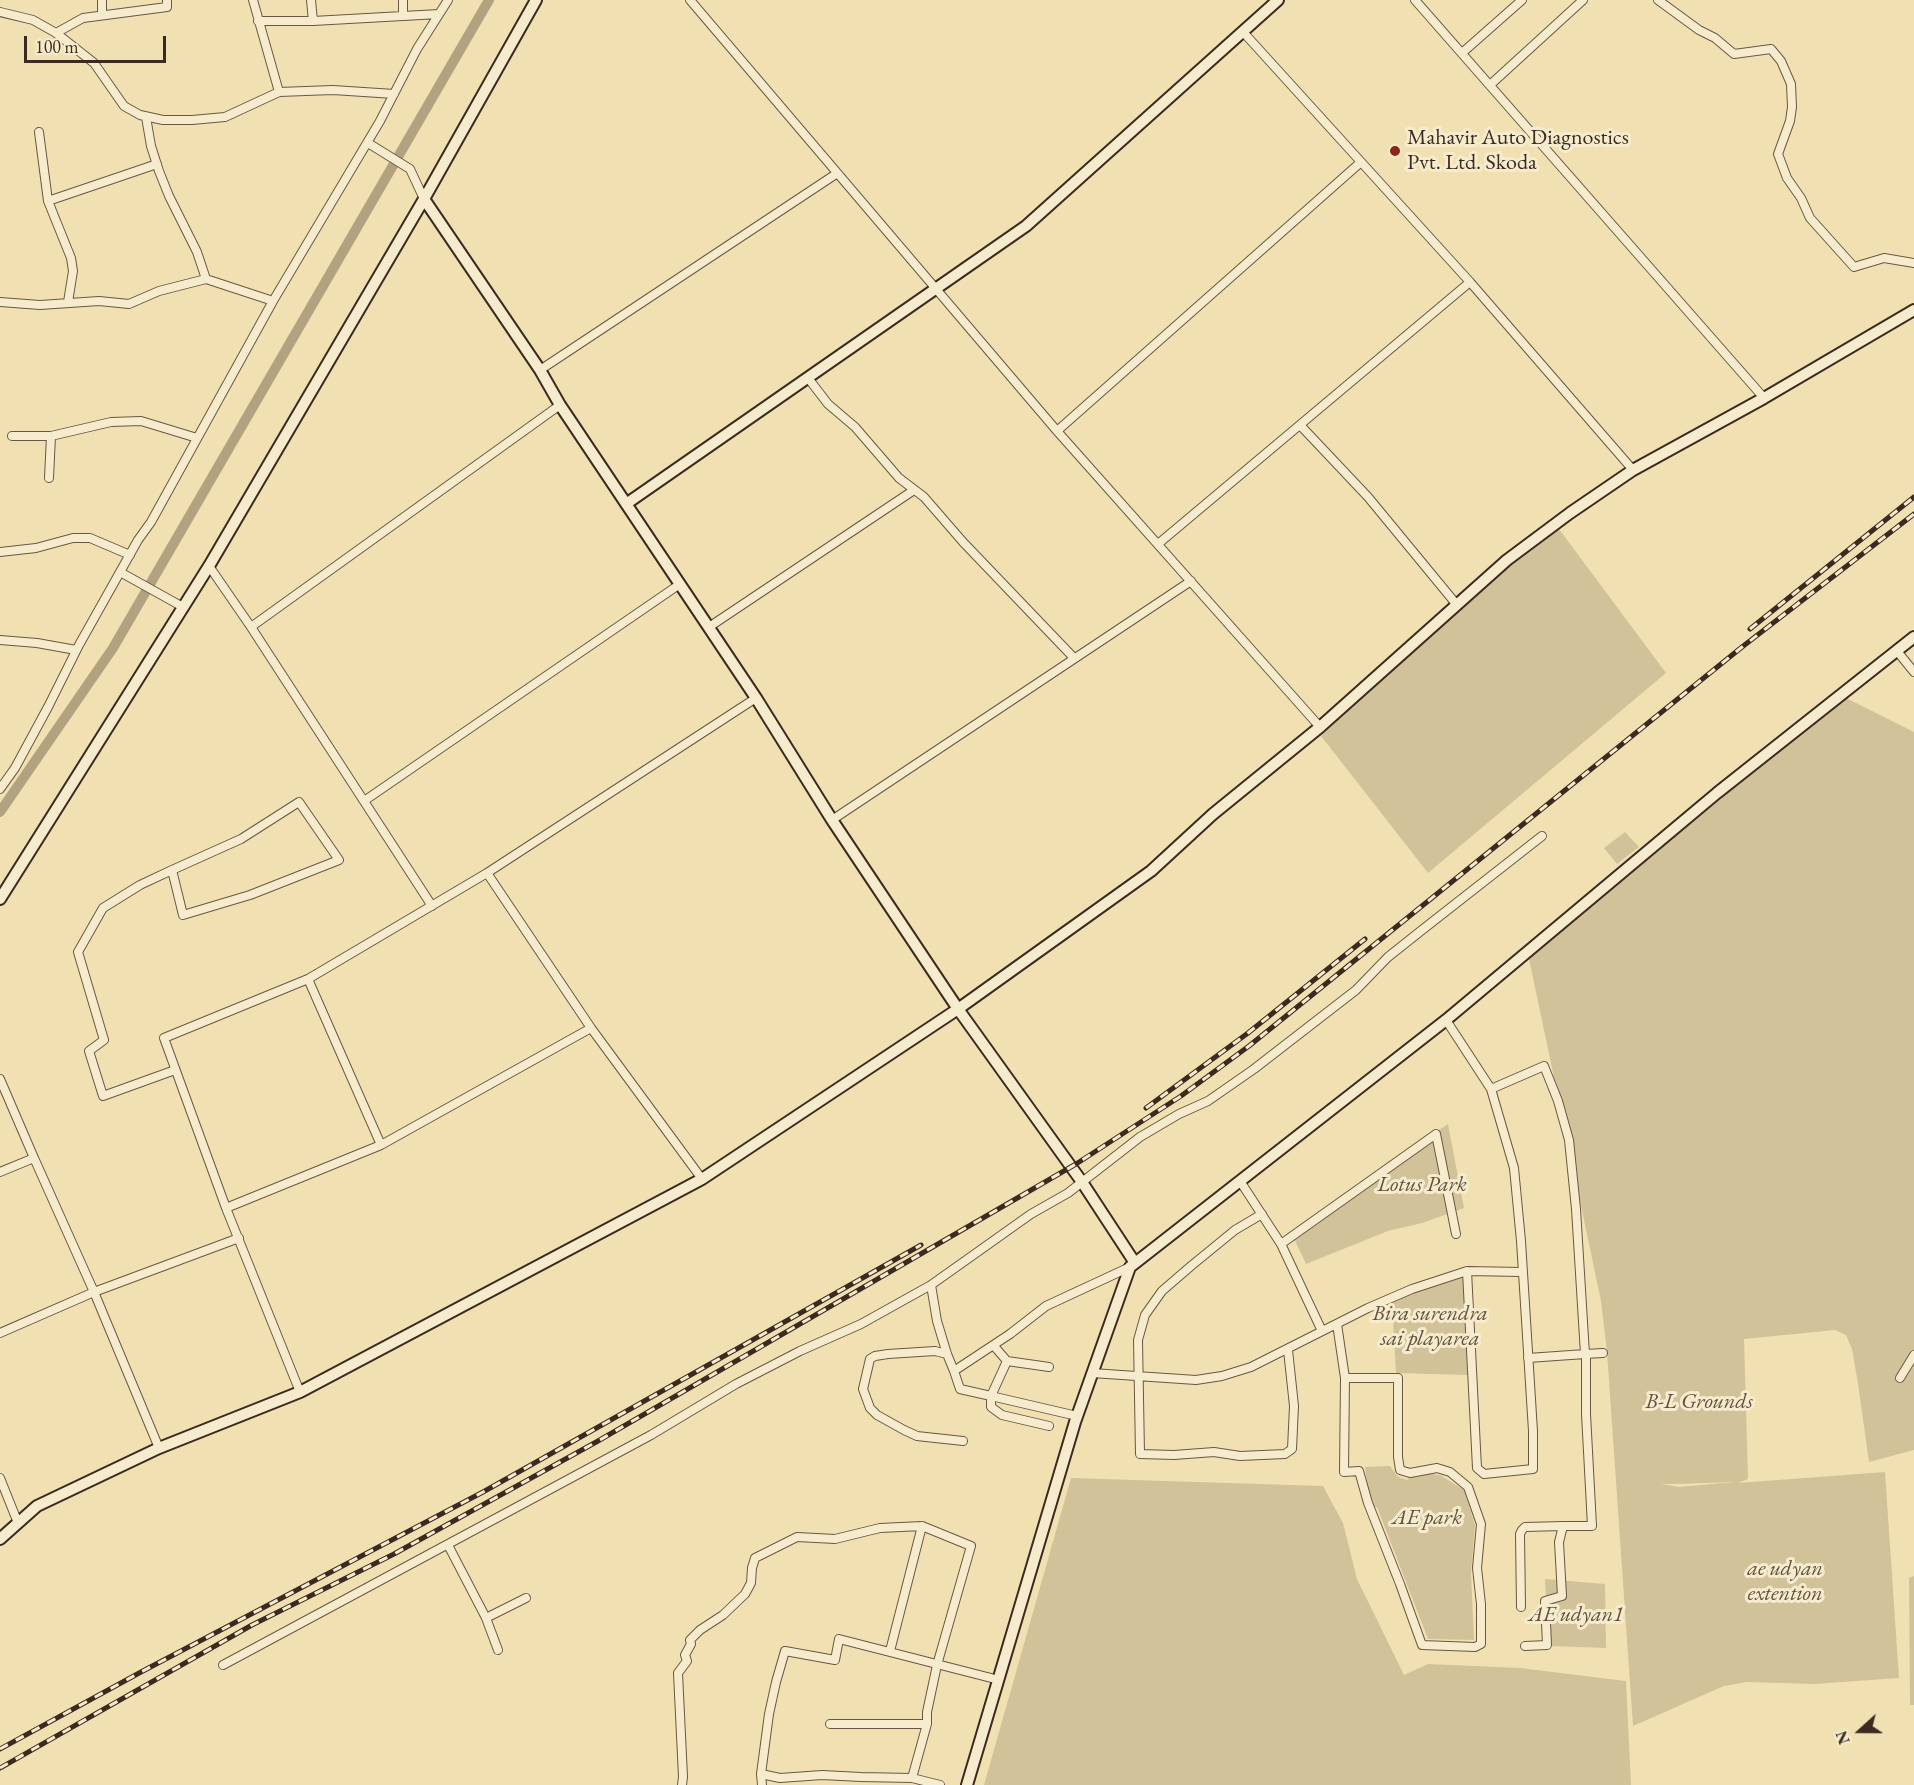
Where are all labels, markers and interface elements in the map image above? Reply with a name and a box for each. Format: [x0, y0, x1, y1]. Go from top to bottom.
scale bar [27, 24, 170, 62]
text: 100 m [35, 35, 79, 58]
place label: Mahavir Auto Diagnostics Pvt. Ltd. Skoda [1407, 125, 1629, 176]
marker: Mahavir Auto Diagnostics Pvt. Ltd. Skoda [1388, 144, 1402, 158]
park label: Lotus Park [1377, 1172, 1467, 1198]
park label: Bira surendra sai playarea [1372, 1301, 1488, 1352]
park label: B-L Grounds [1645, 1389, 1753, 1415]
park label: AE park [1392, 1505, 1462, 1531]
park label: ae udyan extention [1747, 1556, 1823, 1608]
park label: AE udyan1 [1528, 1602, 1624, 1628]
north arrow [1830, 1701, 1890, 1761]
text: N [1831, 1728, 1855, 1747]

